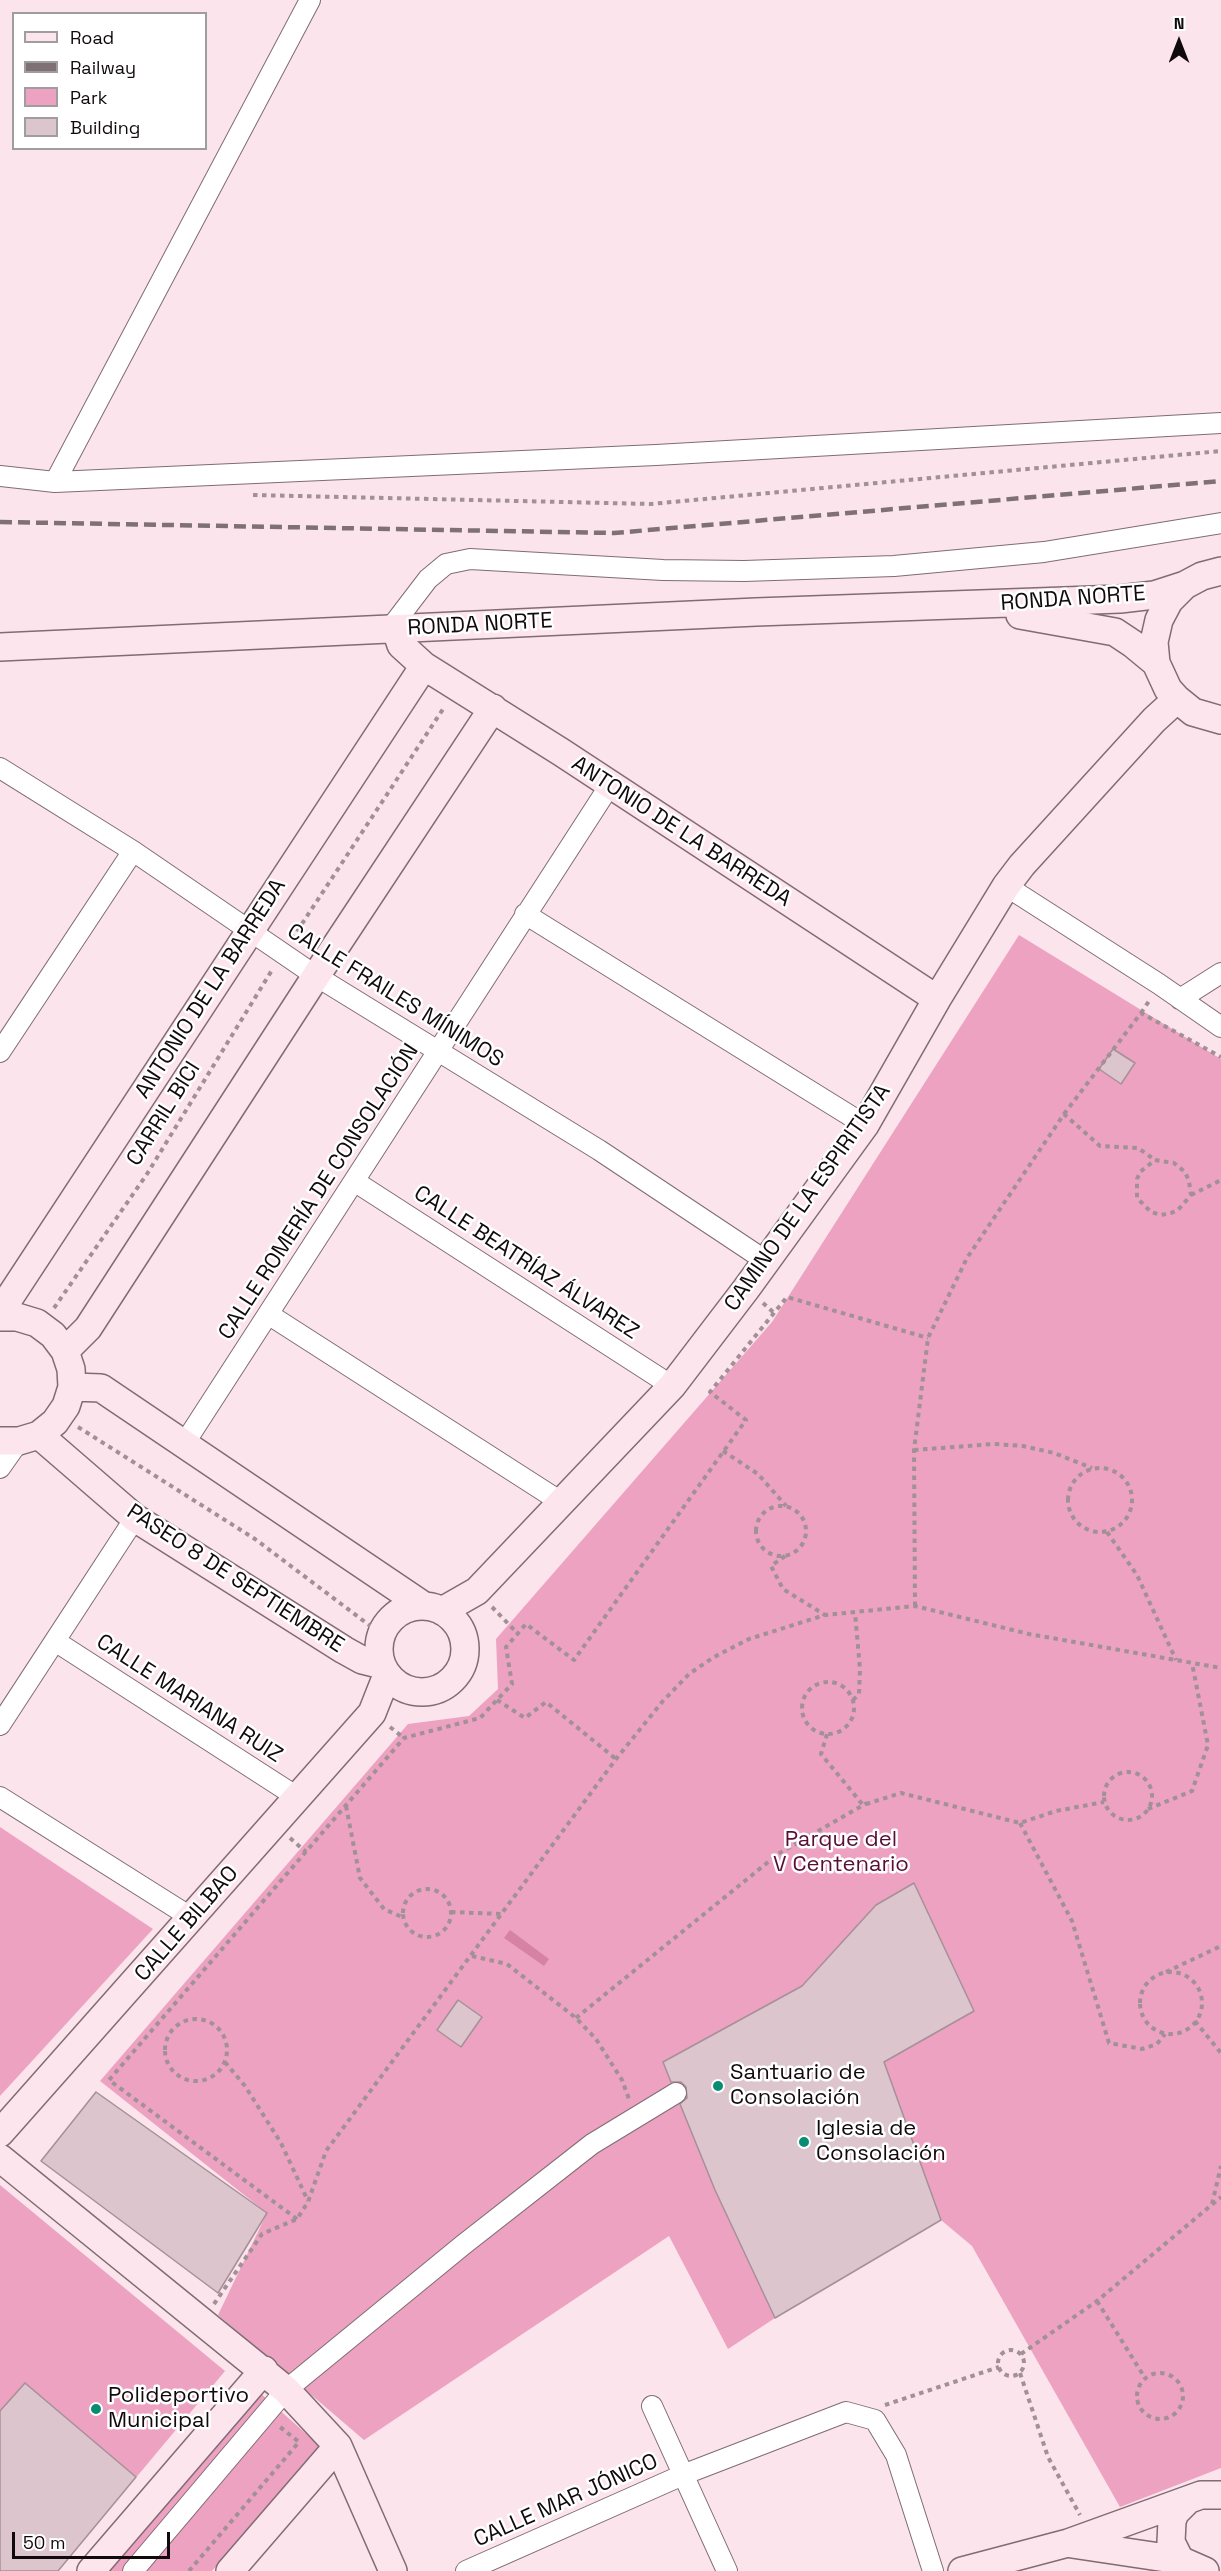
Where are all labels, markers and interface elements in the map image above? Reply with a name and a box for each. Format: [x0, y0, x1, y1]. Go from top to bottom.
legend [12, 12, 207, 150]
north arrow [1149, 12, 1209, 72]
text: N [1174, 13, 1184, 34]
text: Road [70, 26, 114, 49]
text: Railway [70, 56, 136, 79]
text: Park [70, 86, 107, 109]
text: Building [70, 116, 140, 139]
street label: RONDA NORTE [1000, 581, 1146, 617]
street label: RONDA NORTE [407, 608, 553, 642]
street label: ANTONIO DE LA BARREDA [566, 751, 796, 913]
street label: ANTONIO DE LA BARREDA [130, 874, 292, 1104]
street label: CALLE FRAILES MÍNIMOS [282, 919, 508, 1073]
street label: CALLE ROMERÍA DE CONSOLACIÓN [213, 1039, 425, 1345]
street label: CARRIL BICI [122, 1057, 206, 1171]
street label: CAMINO DE LA ESPIRITISTA [719, 1079, 897, 1317]
street label: CALLE BEATRÍAZ ÁLVAREZ [409, 1180, 643, 1346]
street label: PASEO 8 DE SEPTIEMBRE [121, 1499, 349, 1659]
street label: CALLE MARIANA RUIZ [91, 1629, 287, 1769]
park label: Parque del V Centenario [773, 1827, 909, 1879]
street label: CALLE BILBAO [130, 1861, 244, 1987]
place label: Santuario de Consolación [730, 2060, 866, 2112]
marker: Santuario de Consolación [711, 2079, 725, 2093]
place label: Iglesia de Consolación [816, 2116, 946, 2168]
marker: Iglesia de Consolación [797, 2135, 811, 2149]
place label: Polideportivo Municipal [108, 2383, 249, 2434]
marker: Polideportivo Municipal [89, 2402, 103, 2416]
street label: CALLE MAR JÓNICO [470, 2449, 662, 2553]
scale bar [15, 2520, 172, 2558]
text: 50 m [23, 2531, 65, 2554]

